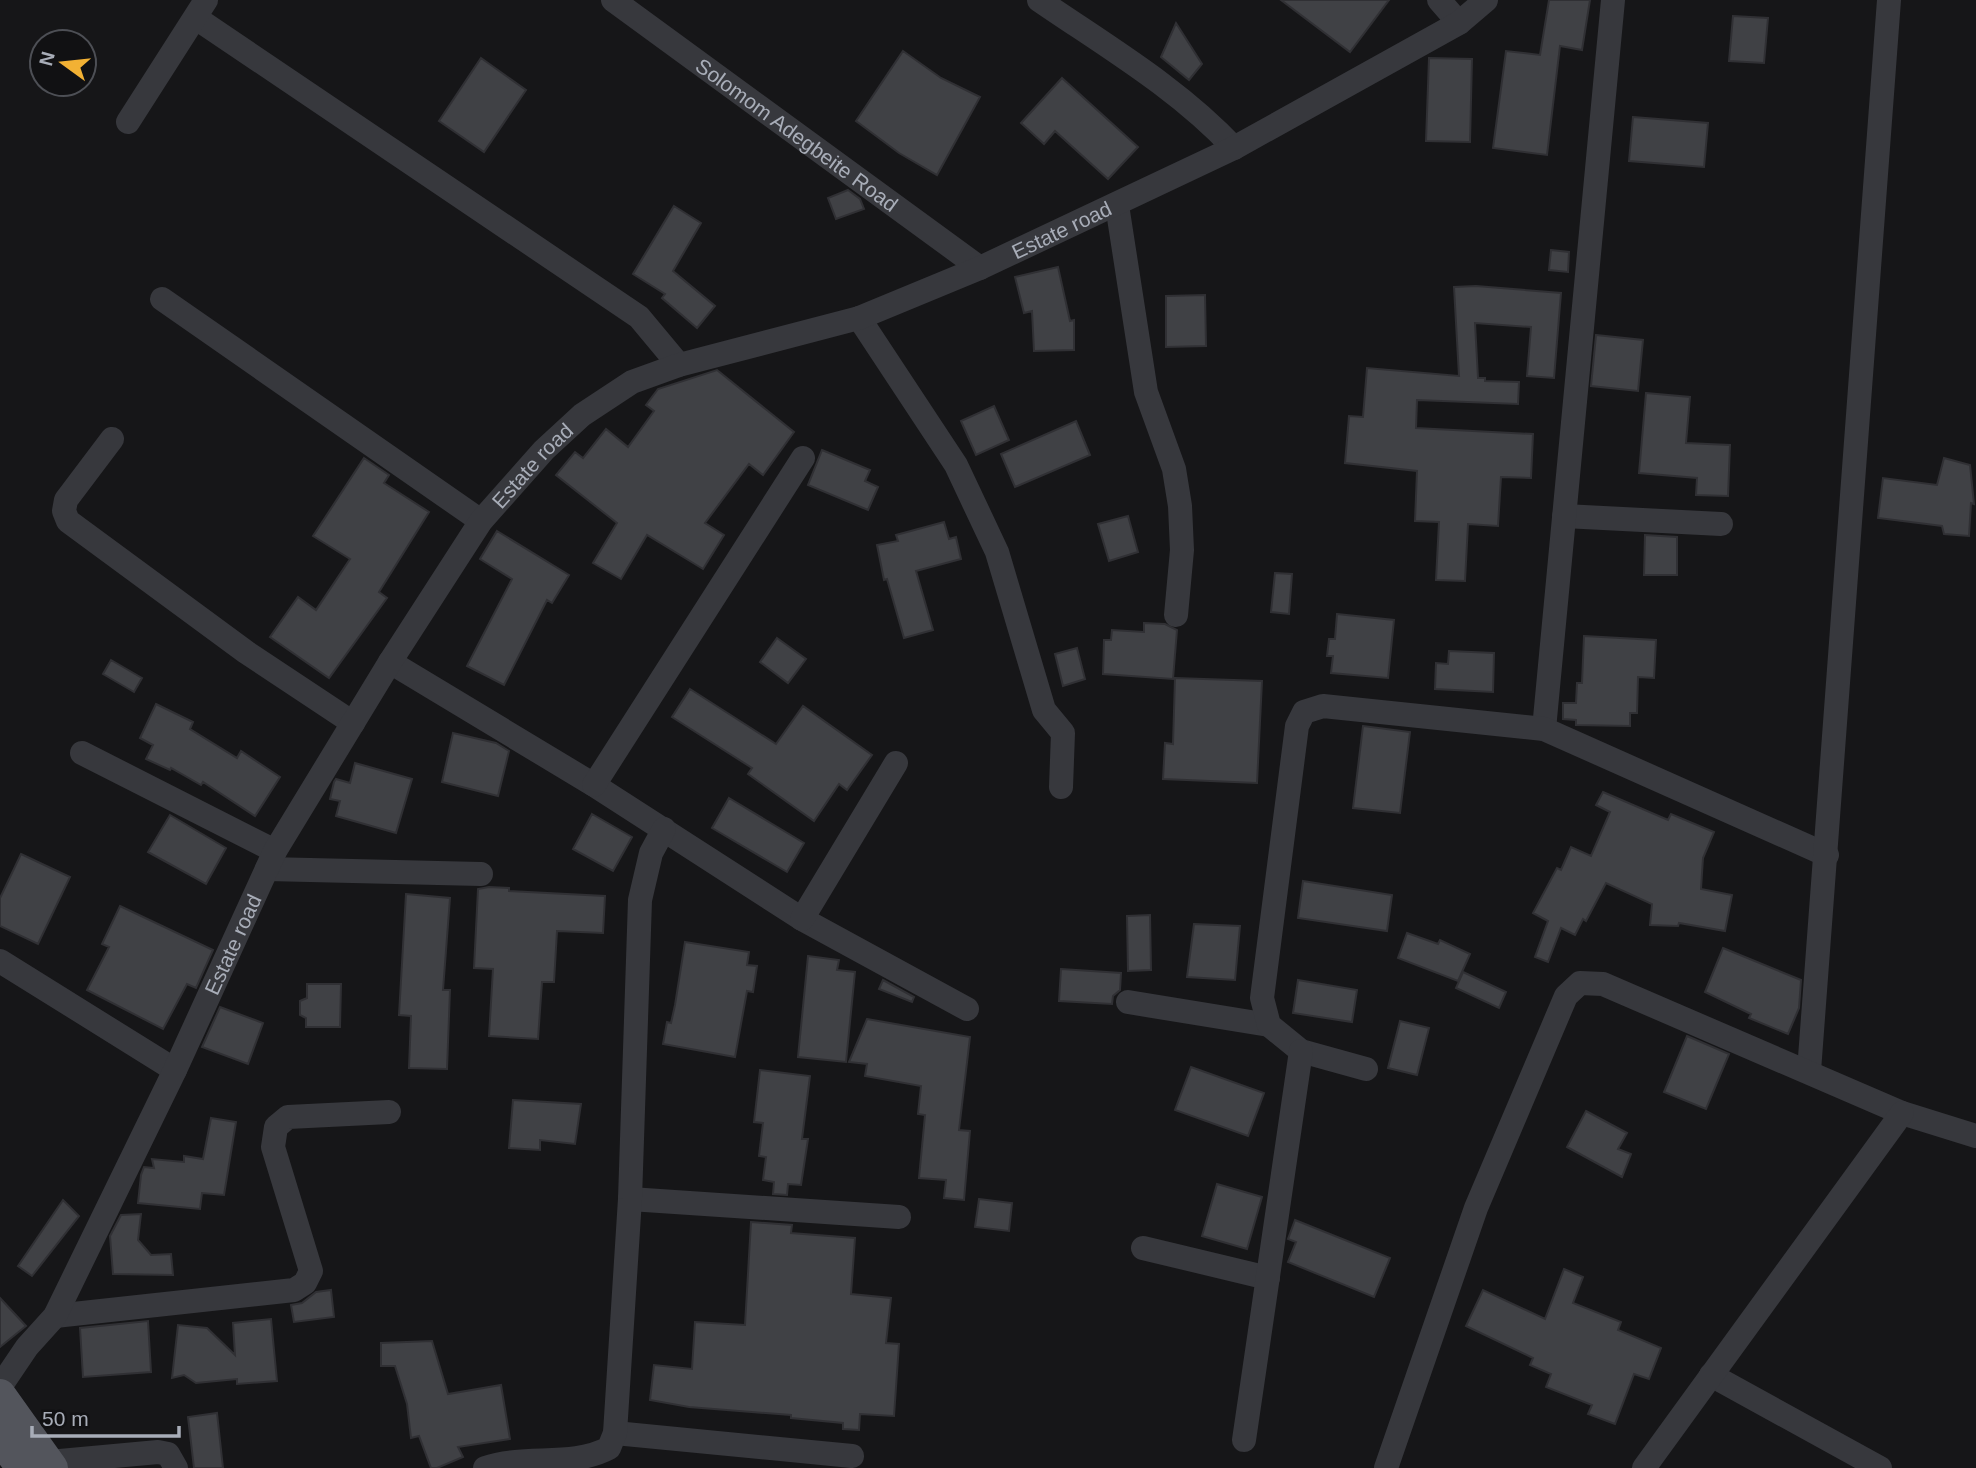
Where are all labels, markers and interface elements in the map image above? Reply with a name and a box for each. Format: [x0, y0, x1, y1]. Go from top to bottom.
north arrow [28, 28, 98, 98]
text: N [35, 49, 59, 68]
street label: Solomom Adegbeite Road [692, 53, 903, 216]
street label: Estate road [1008, 196, 1115, 263]
street label: Estate road [487, 418, 577, 512]
street label: Estate road [200, 891, 265, 998]
scale bar [32, 1394, 178, 1438]
text: 50 m [42, 1407, 89, 1430]

